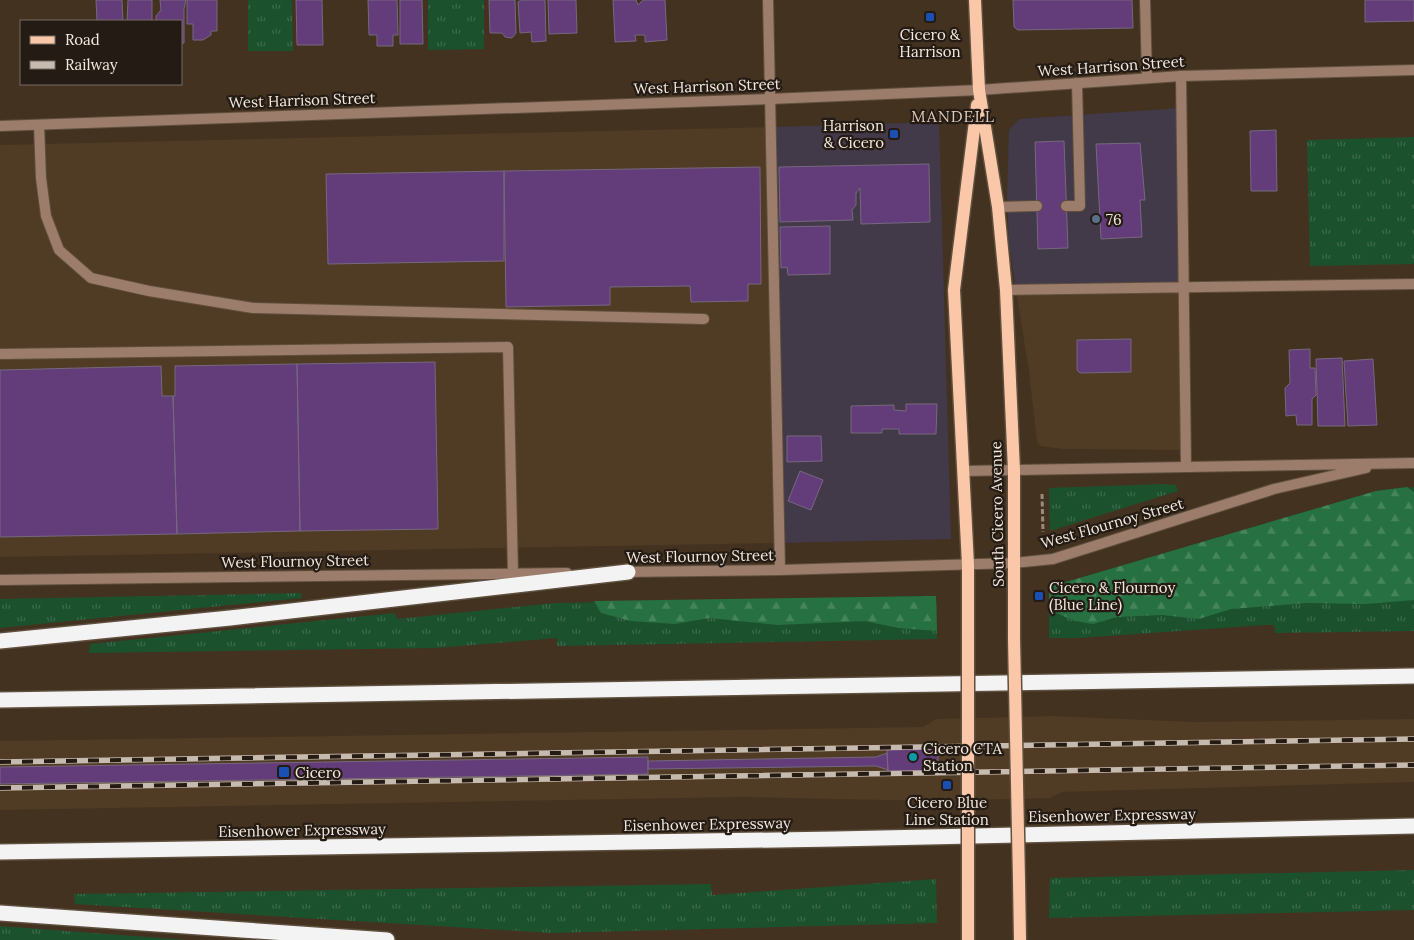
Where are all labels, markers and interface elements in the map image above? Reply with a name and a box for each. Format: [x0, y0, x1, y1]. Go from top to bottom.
marker: Cicero & Harrison [924, 11, 936, 23]
legend [20, 20, 182, 85]
place label: Cicero & Harrison [899, 25, 961, 61]
text: Road [65, 30, 100, 49]
street label: West Harrison Street [1037, 51, 1185, 81]
text: Railway [65, 55, 118, 74]
street label: West Harrison Street [633, 74, 781, 98]
street label: West Harrison Street [228, 88, 376, 112]
district label: MANDELL [911, 106, 995, 126]
place label: Harrison & Cicero [823, 116, 884, 152]
marker: Harrison & Cicero [888, 128, 900, 140]
place label: 76 [1106, 210, 1122, 229]
marker: 76 [1090, 213, 1102, 225]
street label: South Cicero Avenue [986, 441, 1008, 587]
street label: West Flournoy Street [1038, 493, 1186, 553]
street label: West Flournoy Street [626, 545, 774, 567]
street label: West Flournoy Street [221, 550, 369, 572]
place label: Cicero & Flournoy (Blue Line) [1049, 578, 1176, 615]
marker: Cicero & Flournoy (Blue Line) [1033, 590, 1045, 602]
place label: Cicero CTA Station [923, 739, 1003, 775]
marker: Cicero CTA Station [907, 751, 919, 763]
place label: Cicero [295, 763, 341, 782]
marker: Cicero [277, 765, 291, 779]
marker: Cicero Blue Line Station [941, 779, 953, 791]
place label: Cicero Blue Line Station [905, 793, 989, 829]
street label: Eisenhower Expressway [1028, 804, 1196, 826]
street label: Eisenhower Expressway [623, 813, 791, 835]
street label: Eisenhower Expressway [218, 819, 386, 841]

